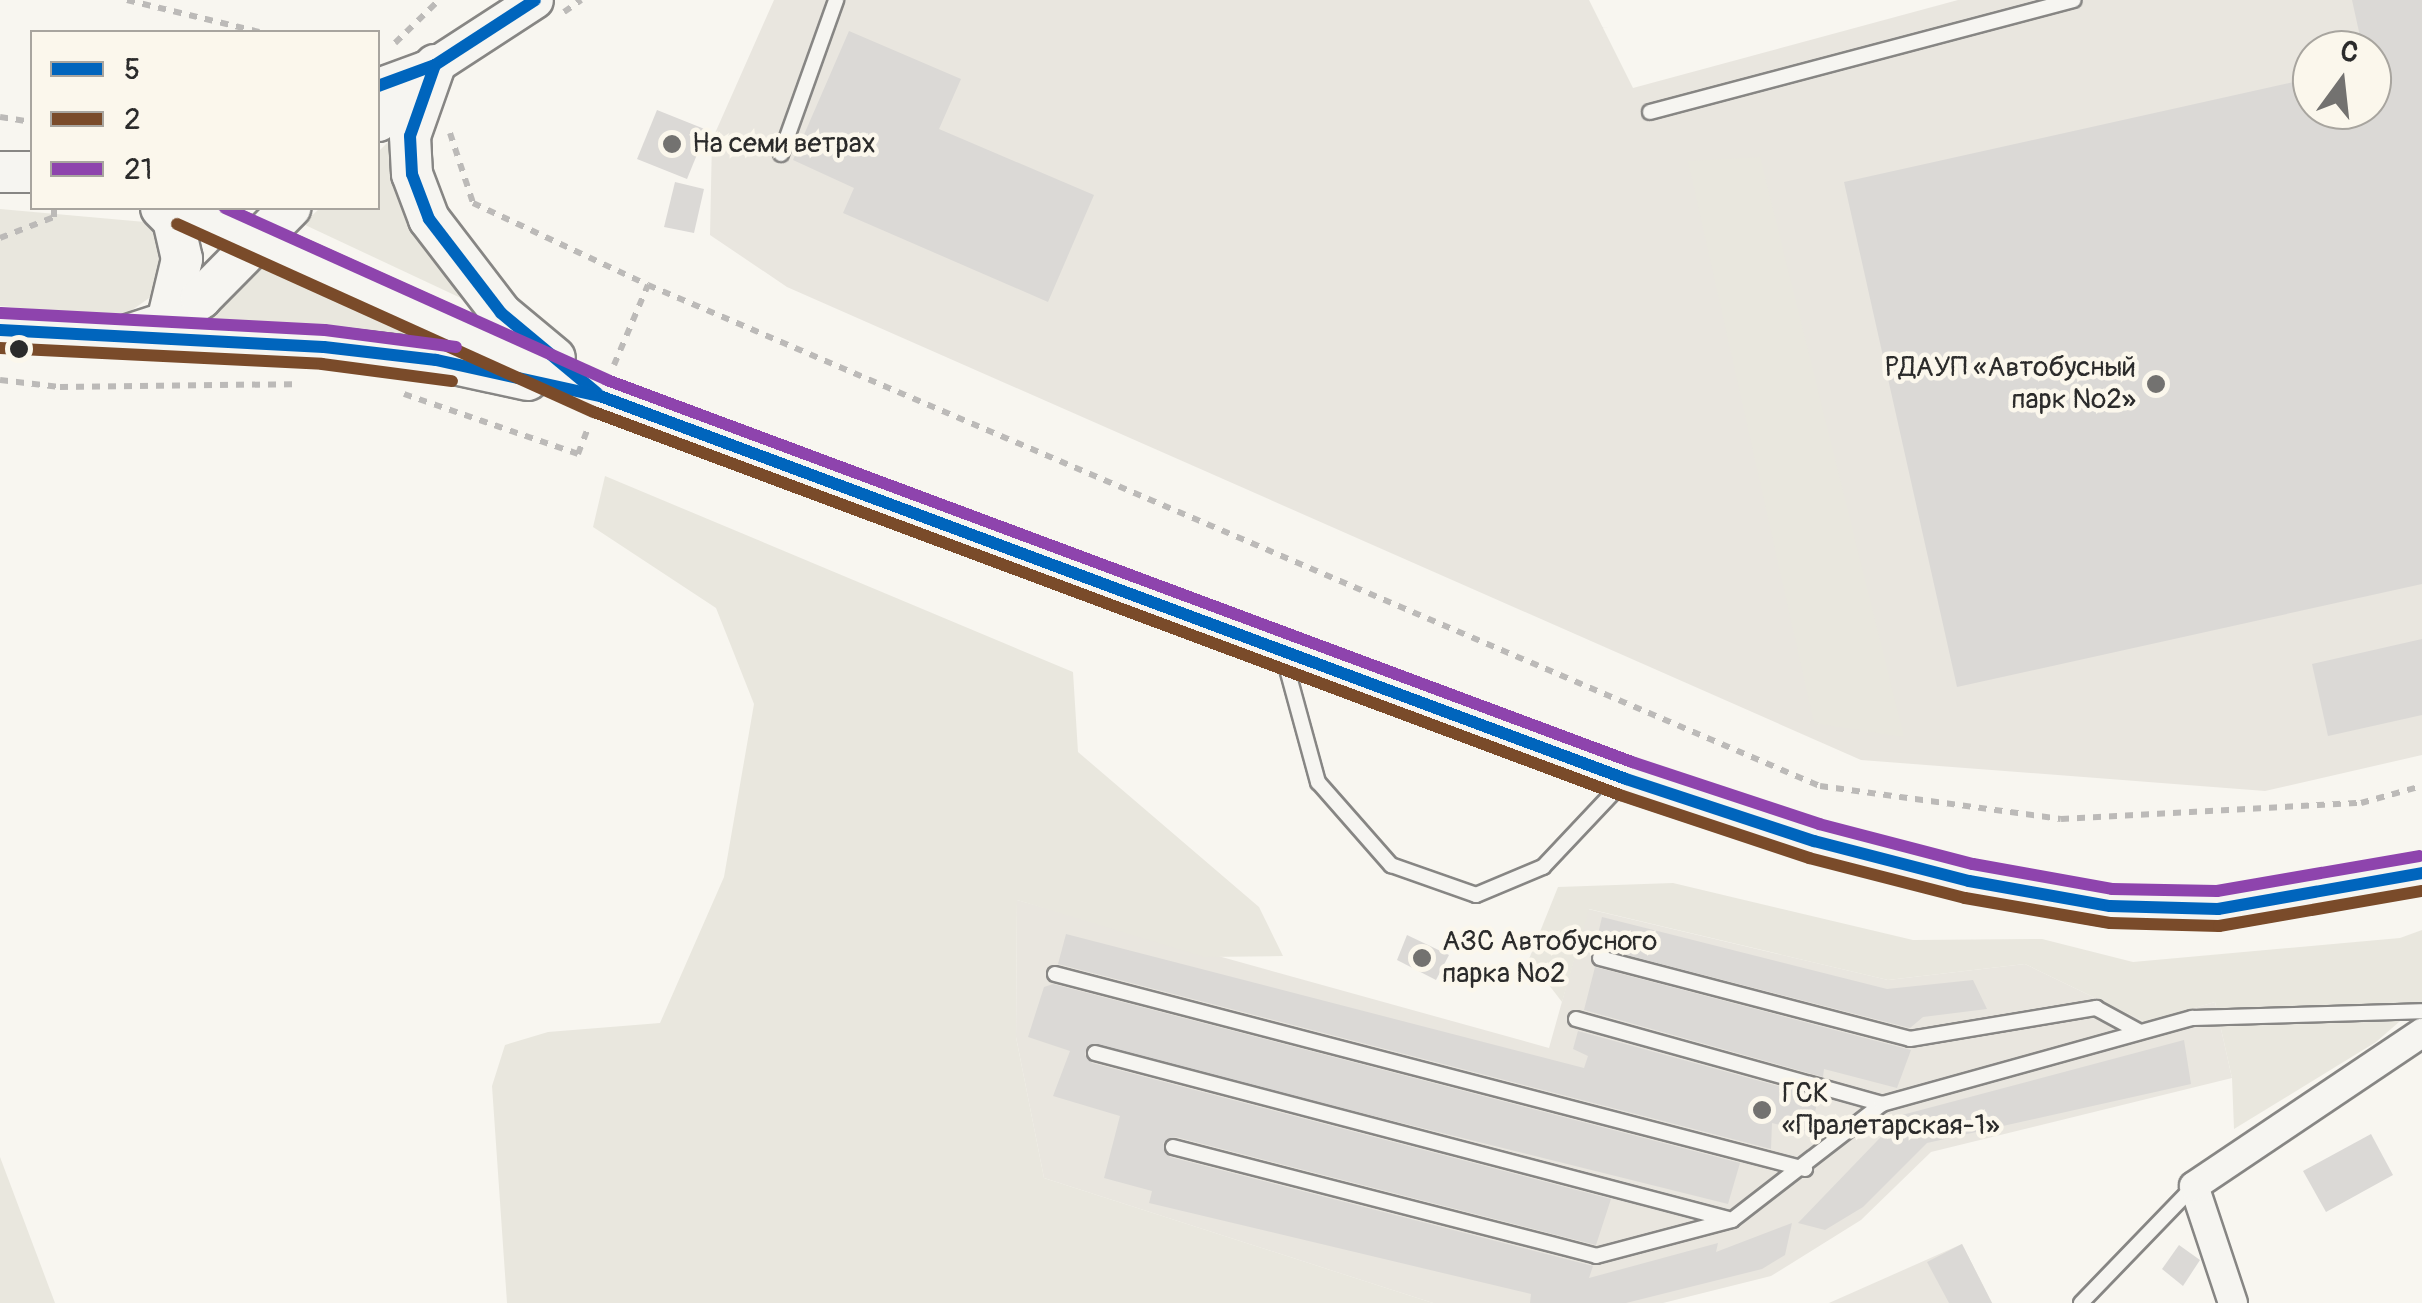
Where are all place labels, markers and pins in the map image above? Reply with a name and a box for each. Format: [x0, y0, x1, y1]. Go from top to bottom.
place label: На семи ветрах [692, 127, 876, 161]
marker: На семи ветрах [661, 133, 683, 155]
unlabelled marker [9, 339, 29, 359]
place label: РДАУП «Автобусный парк №2» [1885, 351, 2136, 417]
marker: РДАУП «Автобусный парк №2» [2145, 373, 2167, 395]
place label: АЗС Автобусного парка №2 [1442, 925, 1657, 991]
marker: АЗС Автобусного парка №2 [1411, 947, 1433, 969]
place label: ГСК «Пралетарская-1» [1782, 1077, 2000, 1143]
marker: ГСК «Пралетарская-1» [1751, 1099, 1773, 1121]

